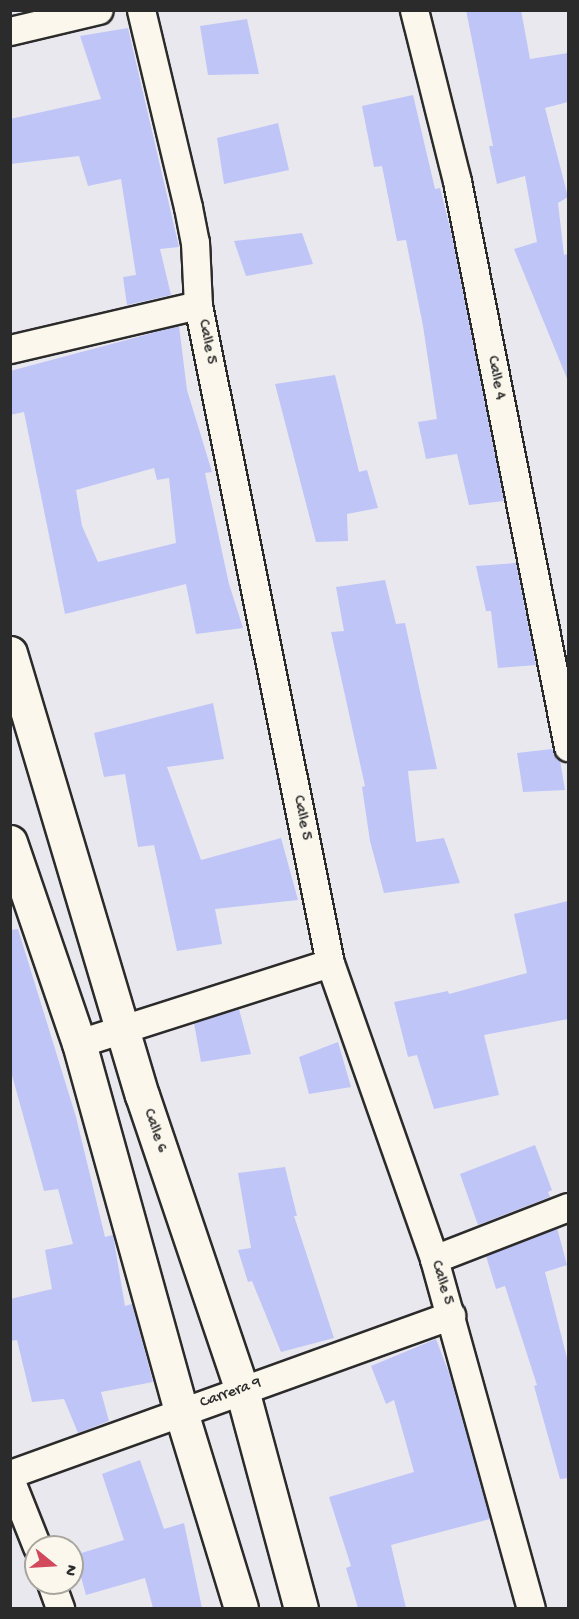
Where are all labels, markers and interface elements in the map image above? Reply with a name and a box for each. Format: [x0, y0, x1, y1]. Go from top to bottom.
street label: Calle 5 [192, 318, 220, 366]
street label: Calle 4 [481, 354, 509, 402]
street label: Calle 5 [287, 794, 315, 842]
street label: Calle 6 [138, 1107, 170, 1155]
street label: Calle 5 [425, 1259, 457, 1307]
street label: Carrera 9 [198, 1374, 264, 1414]
north arrow [24, 1535, 84, 1595]
text: N [59, 1562, 80, 1578]

